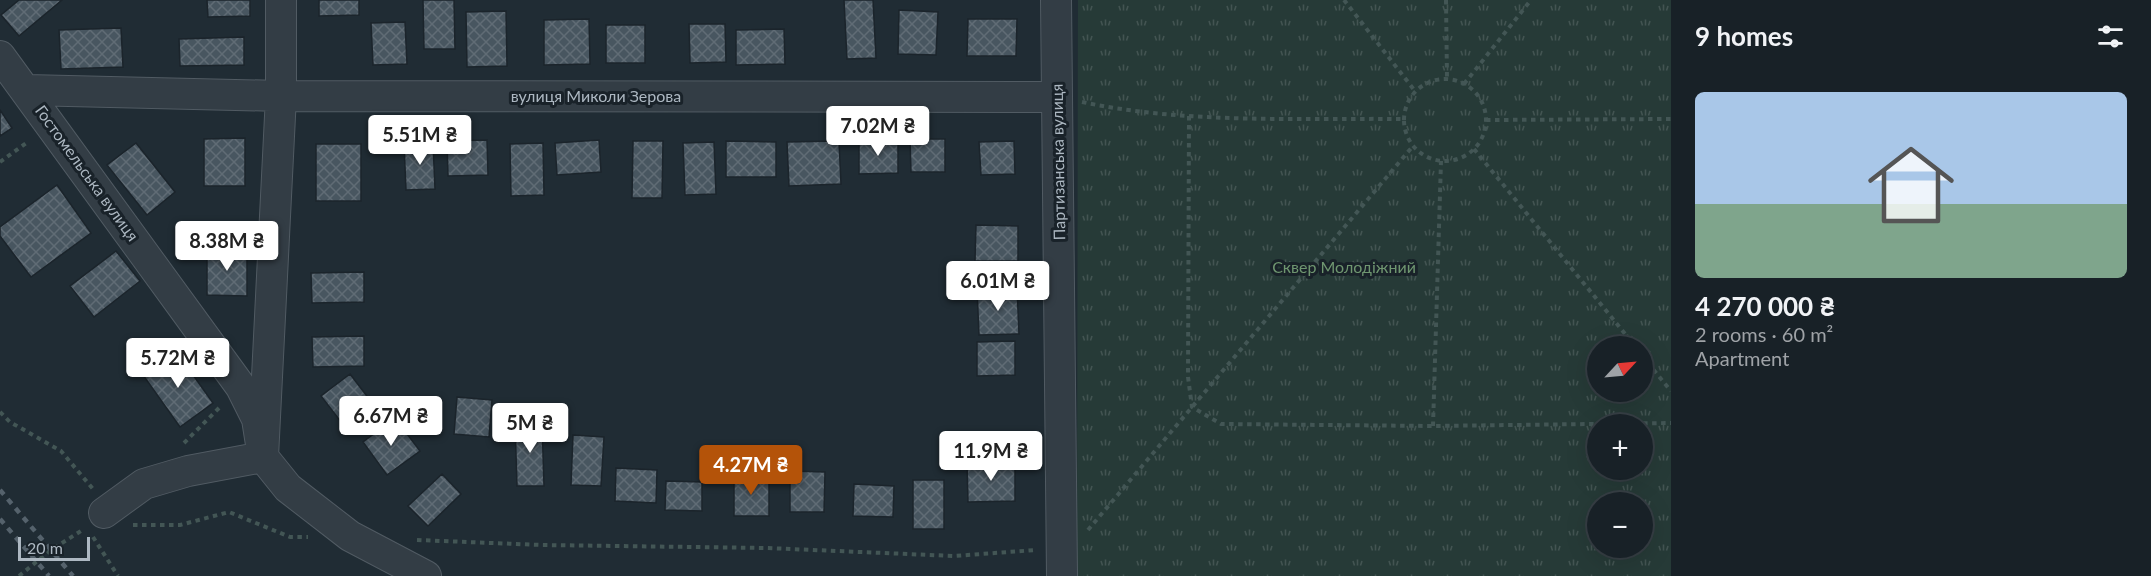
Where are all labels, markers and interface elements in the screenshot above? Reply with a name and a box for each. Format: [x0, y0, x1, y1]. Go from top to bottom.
text: 9 homes [1695, 20, 1793, 52]
icon: filters [2094, 20, 2127, 53]
street label: Партизанська вулиця [1047, 84, 1068, 240]
street label: вулиця Миколи Зерова [511, 86, 681, 105]
street label: Гостомельська вулиця [32, 101, 143, 244]
pin: 7.02M ₴ [823, 106, 933, 157]
text: 7.02M ₴ [840, 113, 916, 137]
pin: 5.51M ₴ [365, 115, 475, 166]
text: 5.51M ₴ [382, 122, 458, 146]
icon: home [1857, 131, 1965, 239]
pin: 8.38M ₴ [172, 221, 282, 272]
text: 8.38M ₴ [189, 228, 265, 252]
park label: Сквер Молодіжний [1272, 257, 1416, 276]
pin: 6.01M ₴ [943, 261, 1053, 312]
text: 6.01M ₴ [960, 268, 1036, 292]
text: 4 270 000 ₴ [1695, 290, 1835, 322]
text: 2 rooms · 60 m² [1695, 322, 1833, 346]
north arrow [1587, 336, 1653, 402]
map controls [1587, 336, 1653, 558]
pin: 5.72M ₴ [123, 338, 233, 389]
text: 5.72M ₴ [140, 345, 216, 369]
text: Apartment [1695, 346, 1789, 370]
pin: 6.67M ₴ [336, 396, 446, 447]
text: 6.67M ₴ [353, 403, 429, 427]
pin: 5M ₴ [494, 403, 566, 454]
text: 5M ₴ [506, 410, 554, 434]
button: + [1587, 414, 1653, 480]
pin: 11.9M ₴ [936, 431, 1046, 482]
text: 11.9M ₴ [953, 438, 1029, 462]
pin: 4.27M ₴ [696, 445, 806, 496]
text: 4.27M ₴ [713, 452, 789, 476]
button: − [1587, 492, 1653, 558]
scale bar [18, 534, 90, 562]
text: 20 m [27, 538, 63, 557]

